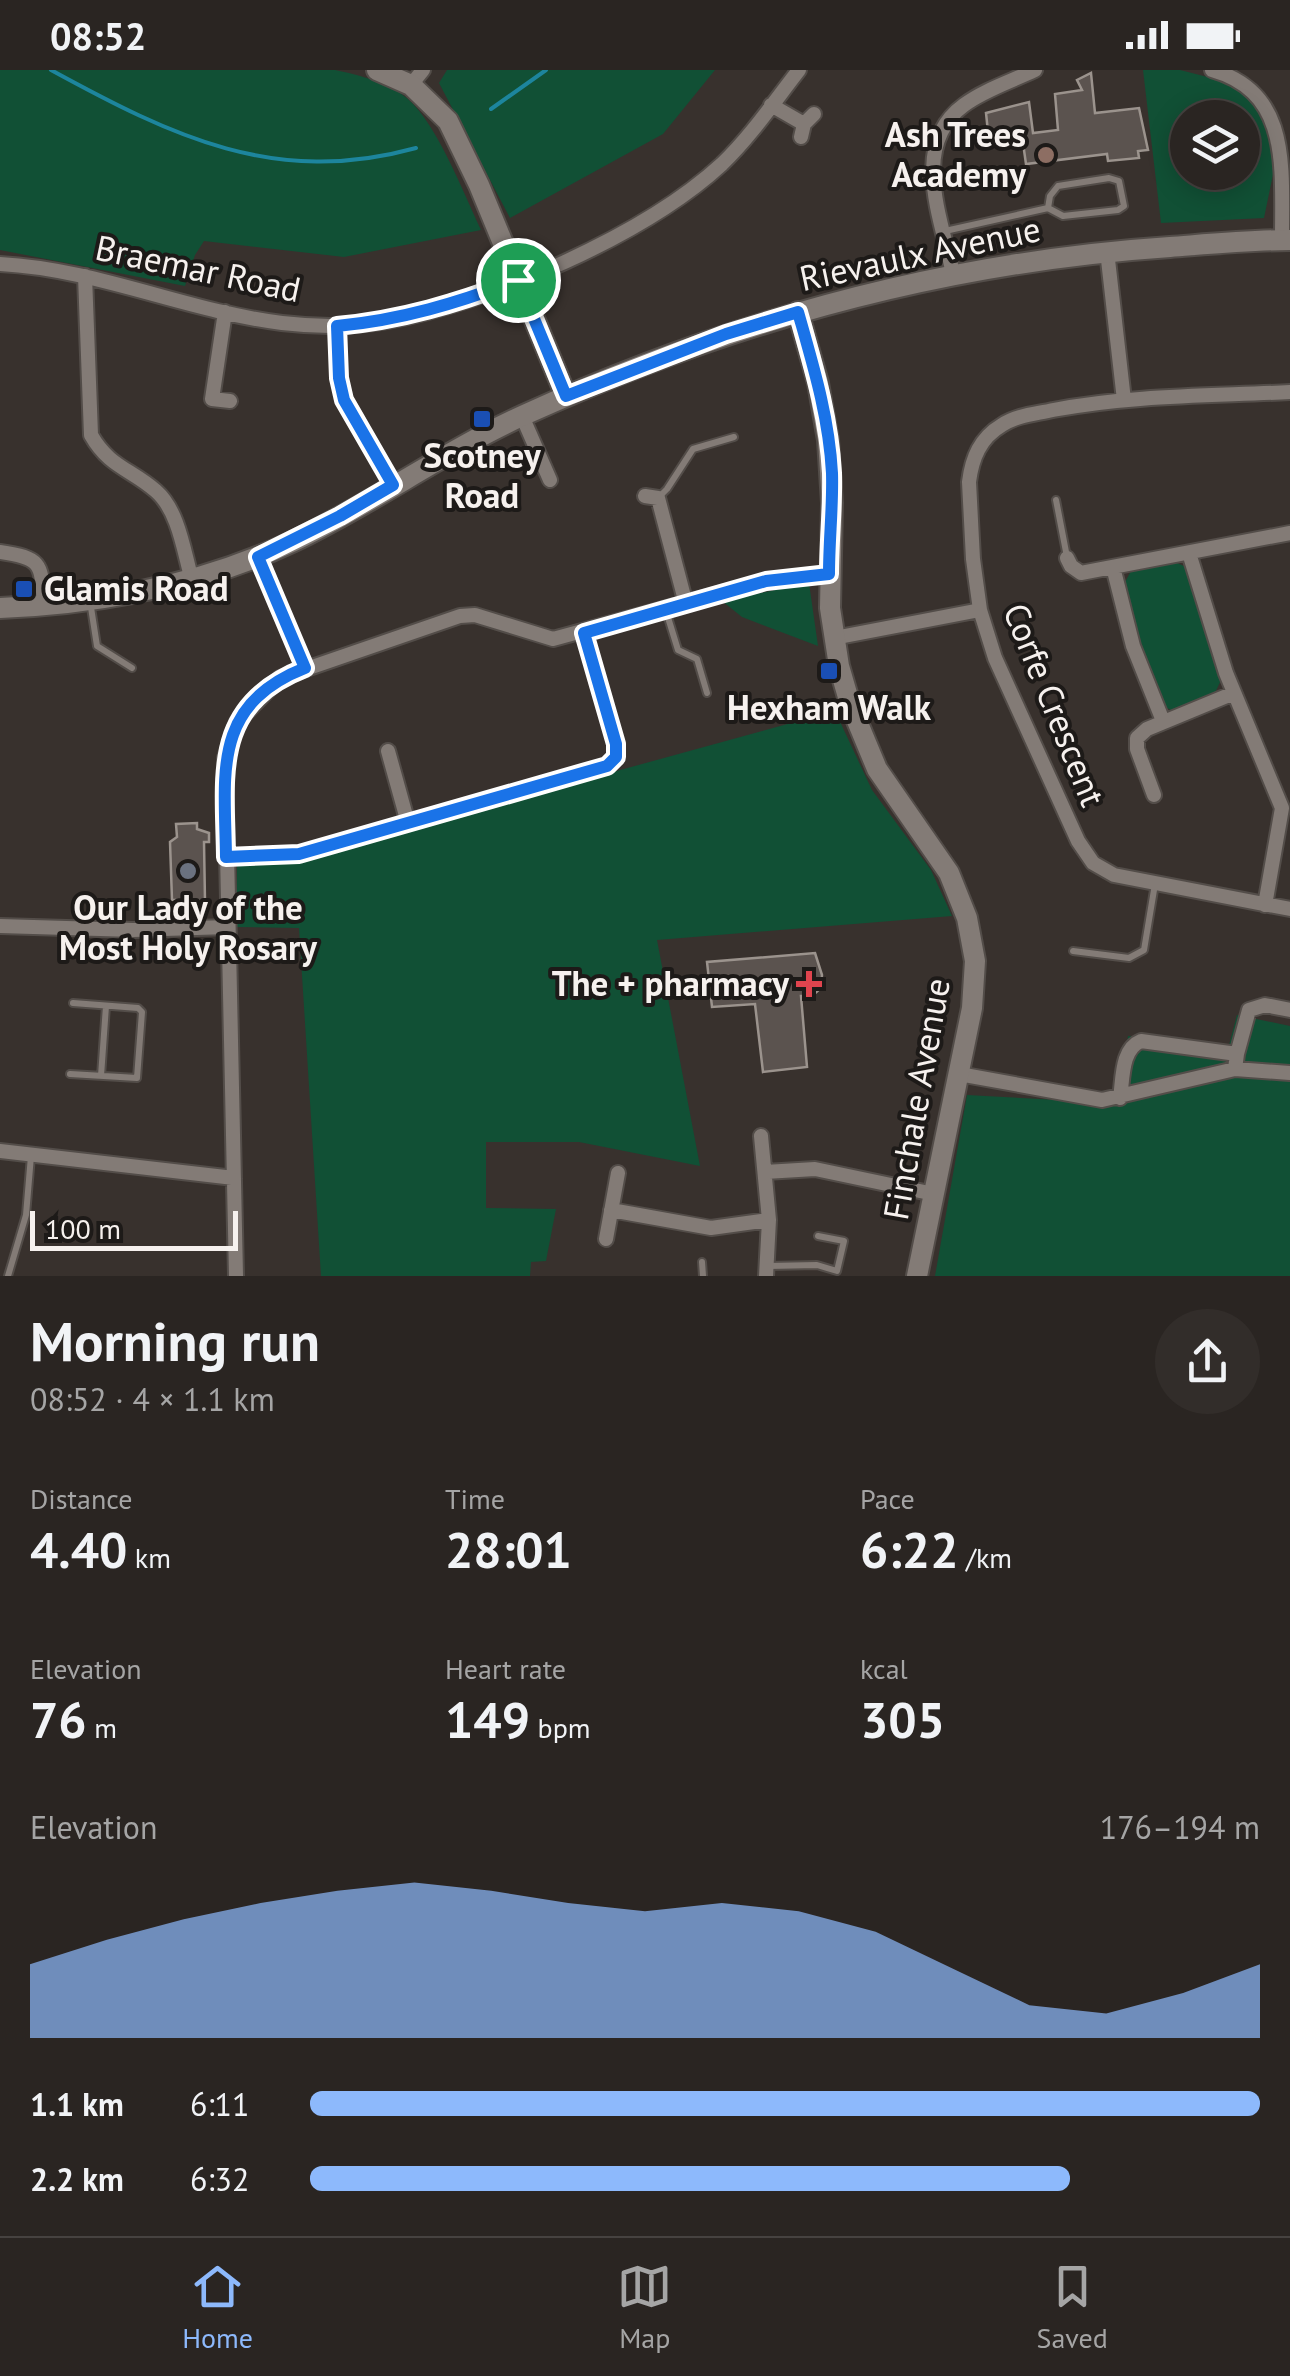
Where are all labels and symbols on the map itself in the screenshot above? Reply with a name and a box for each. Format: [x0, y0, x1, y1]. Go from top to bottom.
place label: Ash Trees Academy [885, 111, 1027, 197]
marker: Ash Trees Academy [1035, 144, 1057, 166]
street label: Rievaulx Avenue [795, 205, 1044, 301]
street label: Braemar Road [91, 224, 305, 312]
pin [476, 238, 561, 323]
marker: Scotney Road [471, 408, 493, 430]
place label: Scotney Road [423, 432, 542, 518]
place label: Glamis Road [44, 565, 229, 611]
marker: Glamis Road [13, 578, 35, 600]
street label: Corfe Crescent [993, 596, 1117, 813]
marker: Hexham Walk [818, 660, 840, 682]
place label: Hexham Walk [727, 684, 932, 730]
marker: Our Lady of the Most Holy Rosary [177, 860, 199, 882]
place label: Our Lady of the Most Holy Rosary [59, 884, 318, 970]
place label: The + pharmacy [552, 960, 790, 1006]
marker: The + pharmacy [798, 973, 820, 995]
street label: Finchale Avenue [872, 974, 960, 1223]
scale bar [30, 1206, 238, 1250]

